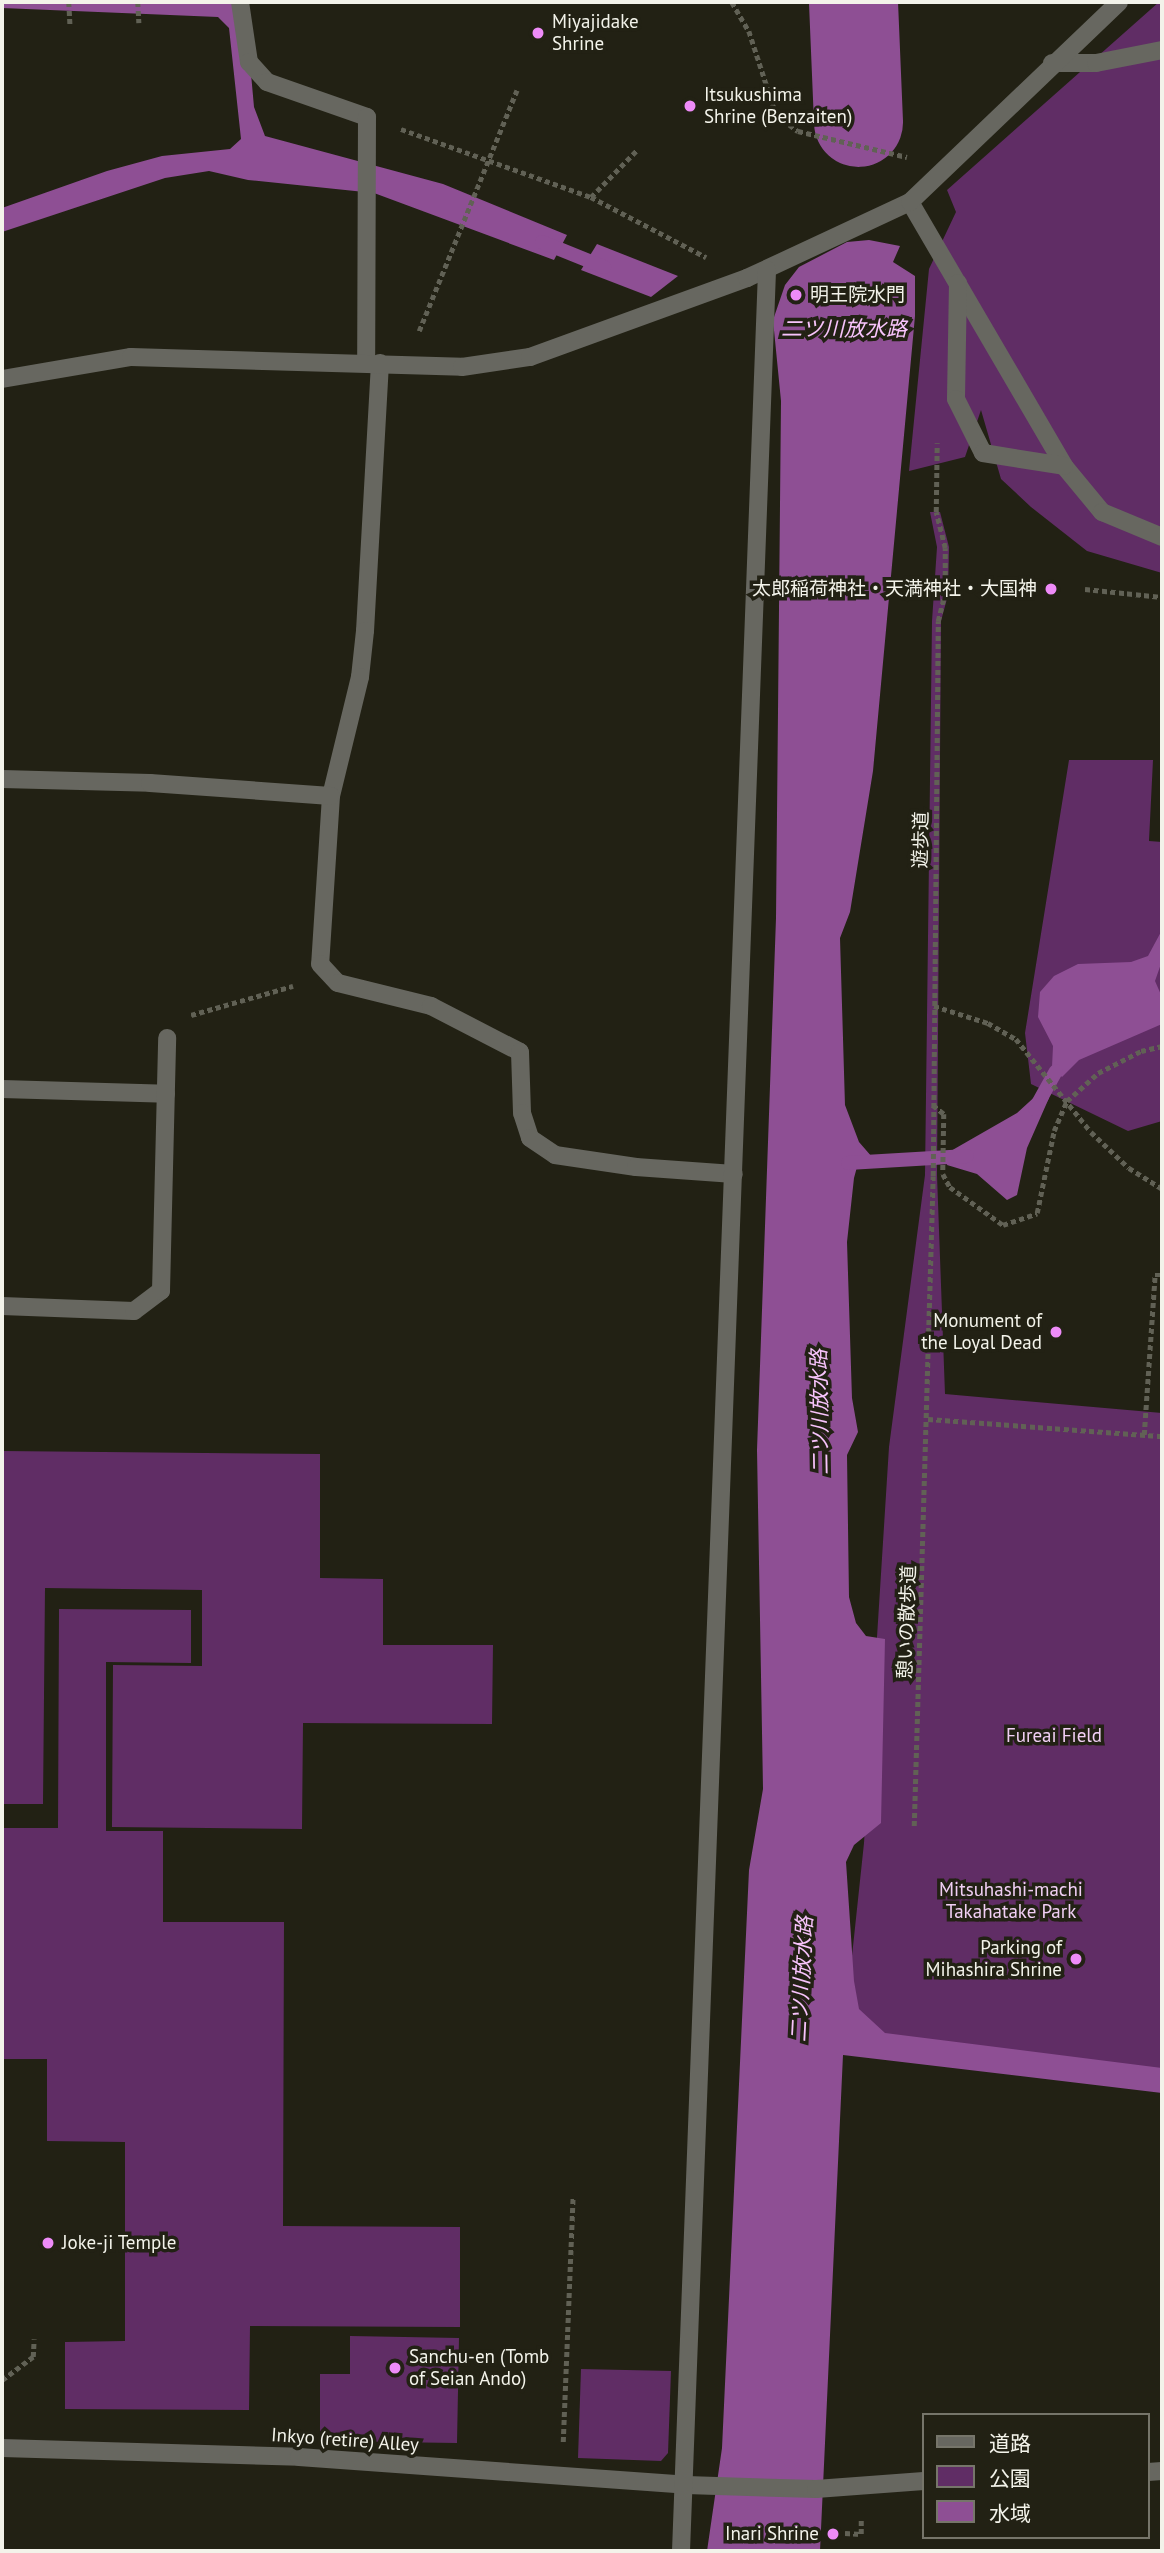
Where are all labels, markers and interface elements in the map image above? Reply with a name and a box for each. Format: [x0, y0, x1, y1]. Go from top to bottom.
place label: Miyajidake Shrine [552, 11, 639, 55]
marker: Miyajidake Shrine [530, 25, 546, 41]
place label: Itsukushima Shrine (Benzaiten) [704, 84, 852, 128]
marker: Itsukushima Shrine (Benzaiten) [682, 98, 698, 114]
place label: 明王院水門 [810, 284, 905, 306]
marker: 明王院水門 [788, 287, 804, 303]
water label: 二ツ川放水路 [781, 316, 907, 342]
place label: 太郎稲荷神社・天満神社・大国神 [752, 578, 1037, 600]
marker: 太郎稲荷神社・天満神社・大国神 [1043, 581, 1059, 597]
street label: 遊歩道 [909, 811, 933, 869]
place label: Monument of the Loyal Dead [921, 1310, 1042, 1354]
marker: Monument of the Loyal Dead [1048, 1324, 1064, 1340]
water label: 二ツ川放水路 [806, 1349, 834, 1475]
street label: 憩いの散歩道 [894, 1565, 920, 1679]
park label: Fureai Field [1006, 1725, 1102, 1747]
park label: Mitsuhashi-machi Takahatake Park [939, 1879, 1083, 1923]
water label: 二ツ川放水路 [786, 1915, 818, 2043]
place label: Parking of Mihashira Shrine [926, 1937, 1062, 1981]
marker: Parking of Mihashira Shrine [1068, 1951, 1084, 1967]
place label: Joke-ji Temple [62, 2232, 177, 2254]
marker: Joke-ji Temple [40, 2235, 56, 2251]
place label: Sanchu-en (Tomb of Seian Ando) [409, 2346, 549, 2390]
marker: Sanchu-en (Tomb of Seian Ando) [387, 2360, 403, 2376]
legend [922, 2413, 1150, 2539]
street label: Inkyo (retire) Alley [270, 2423, 420, 2457]
text: 道路 [989, 2430, 1031, 2457]
text: 公園 [989, 2465, 1031, 2492]
text: 水域 [989, 2500, 1031, 2527]
place label: Inari Shrine [725, 2523, 819, 2545]
marker: Inari Shrine [825, 2526, 841, 2542]

